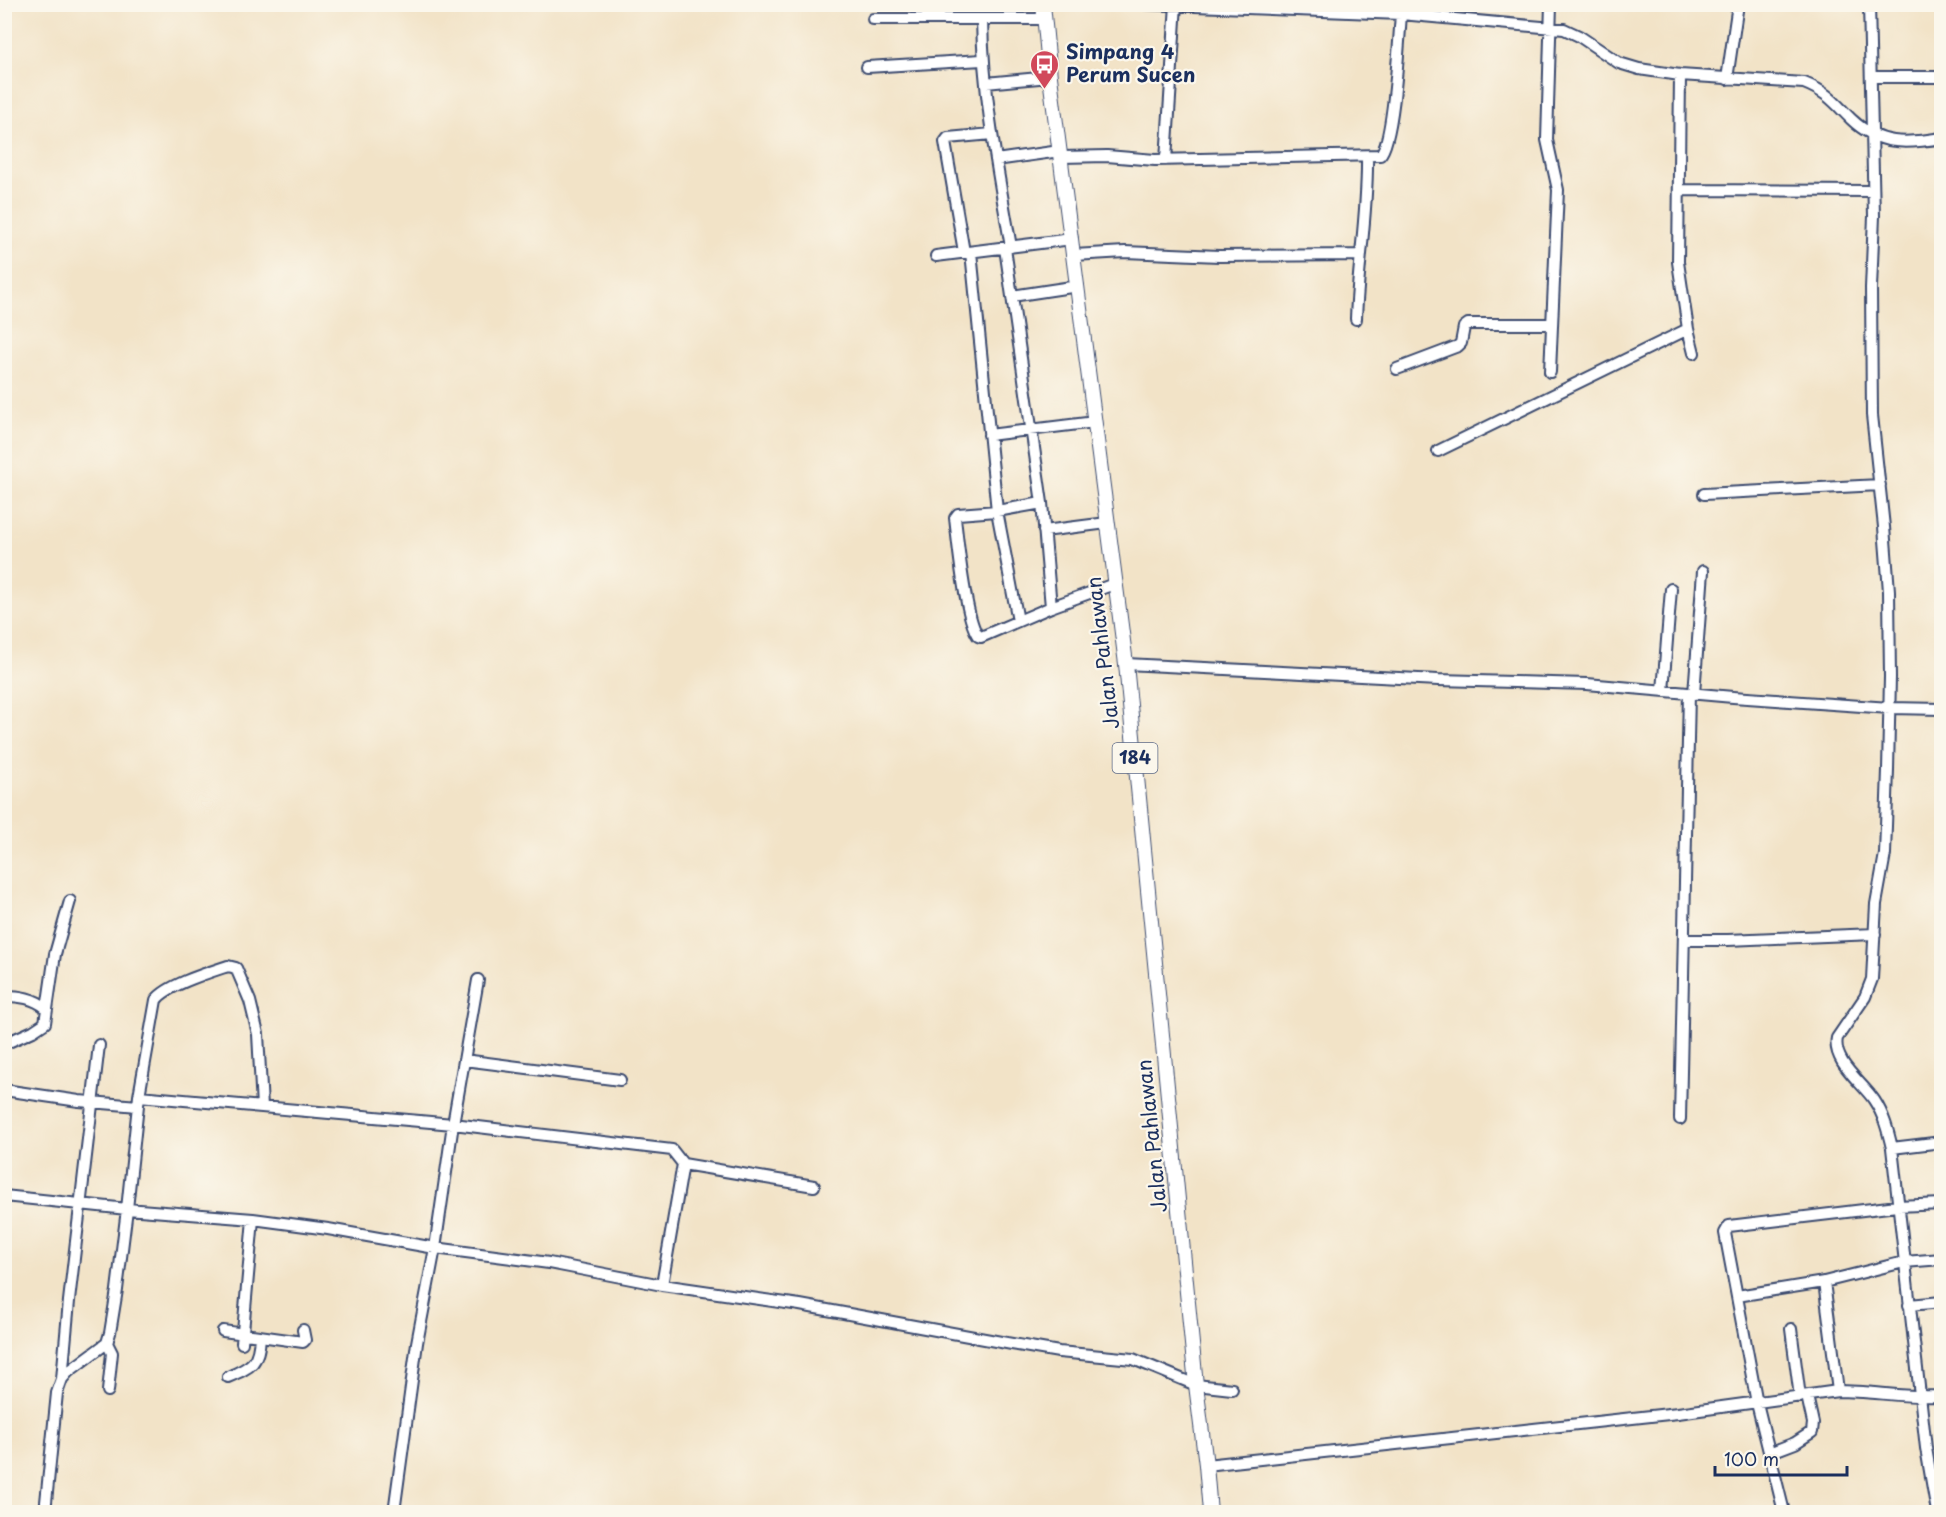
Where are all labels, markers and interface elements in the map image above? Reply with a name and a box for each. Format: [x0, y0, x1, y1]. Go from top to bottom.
place label: Simpang 4 Perum Sucen [1066, 36, 1195, 89]
bus stop icon: Simpang 4 Perum Sucen [1029, 48, 1061, 90]
street label: Jalan Pahlawan [1078, 575, 1126, 731]
road number: 184 [1112, 743, 1158, 773]
street label: Jalan Pahlawan [1128, 1058, 1174, 1214]
scale bar [1715, 1439, 1847, 1477]
text: 100 m [1724, 1445, 1779, 1472]

